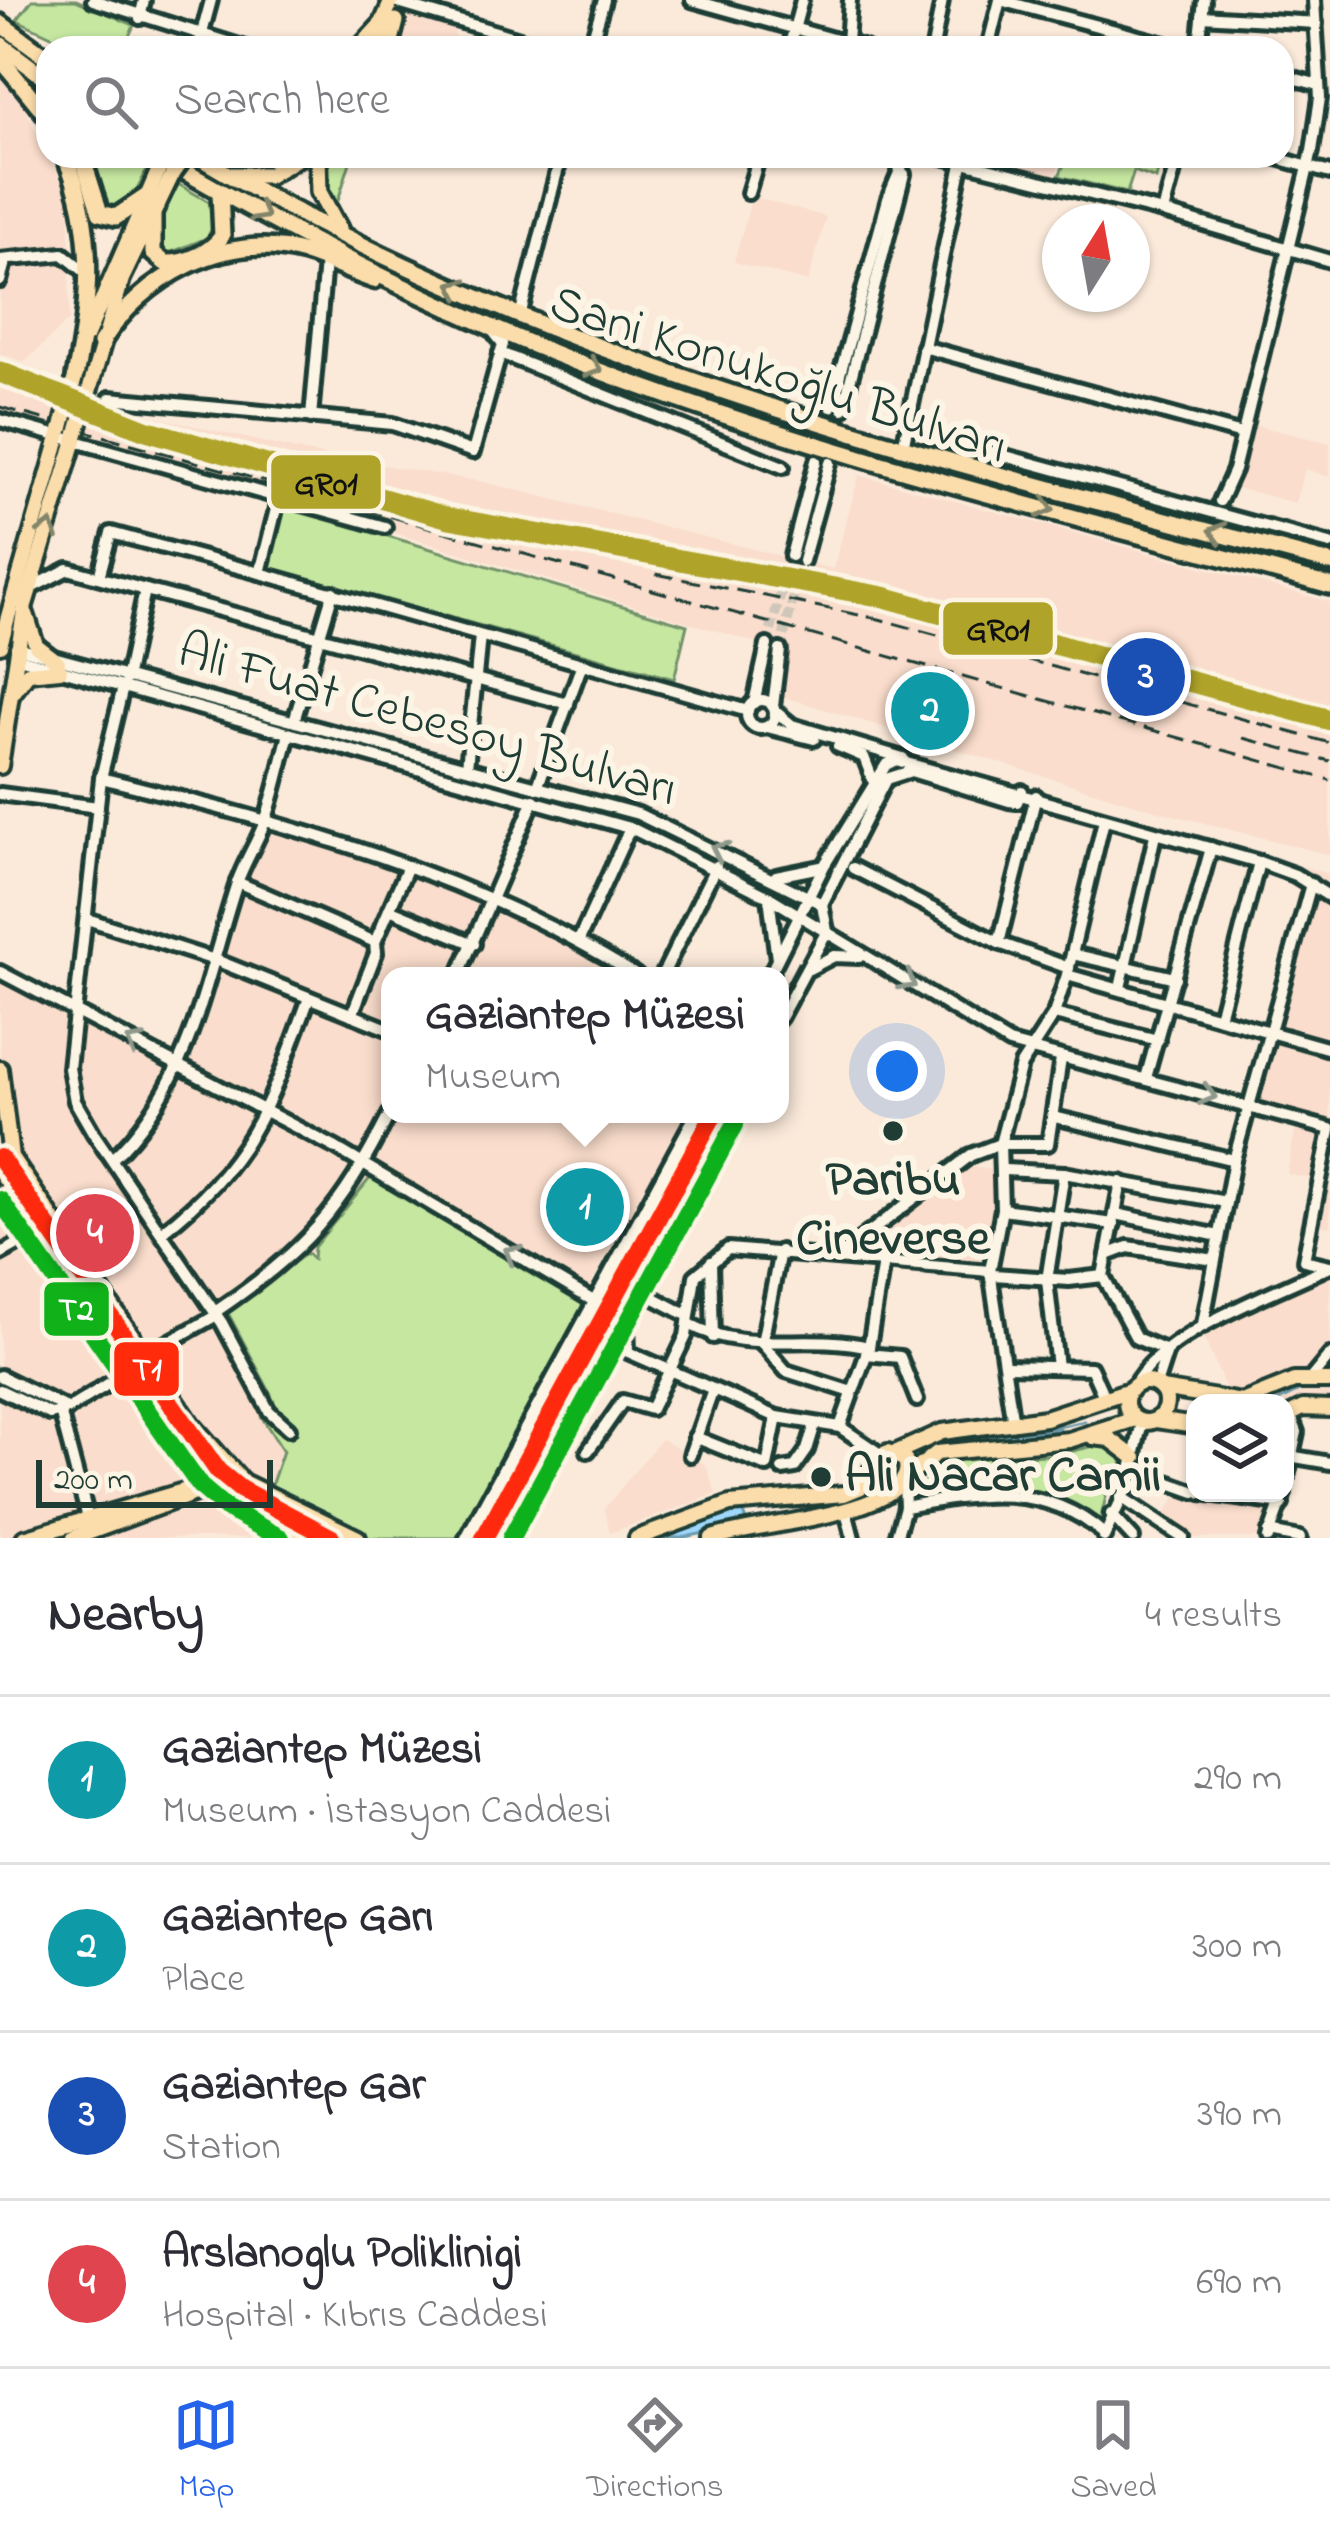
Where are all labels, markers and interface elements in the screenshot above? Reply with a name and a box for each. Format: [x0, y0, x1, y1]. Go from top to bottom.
search box [36, 36, 1294, 168]
icon: search [78, 69, 144, 135]
text: Search here [174, 69, 390, 135]
one-way arrow [248, 199, 269, 222]
north arrow [1042, 204, 1150, 312]
street label: Sani Konukoğlu Bulvarı [540, 268, 1016, 486]
one-way arrow [448, 278, 469, 302]
one-way arrow [582, 354, 603, 378]
line badge: GR01 [269, 453, 383, 511]
text: GR01 [294, 462, 358, 510]
one-way arrow [1036, 494, 1056, 519]
one-way arrow [35, 519, 60, 540]
one-way arrow [1207, 522, 1228, 547]
line badge: GR01 [941, 600, 1055, 657]
text: GR01 [966, 608, 1030, 656]
street label: Ali Fuat Cebesoy Bulvarı [169, 615, 685, 829]
pin: 3 [1107, 632, 1185, 722]
pin: 2 [891, 666, 969, 756]
one-way arrow [710, 841, 731, 864]
popup [381, 967, 789, 1123]
one-way arrow [895, 968, 917, 990]
text: Gaziantep Müzesi [425, 984, 745, 1050]
one-way arrow [126, 1034, 147, 1057]
your location [867, 1041, 927, 1101]
text: Museum [425, 1050, 561, 1107]
one-way arrow [1197, 1080, 1218, 1105]
marker: Paribu Cineverse [880, 1118, 906, 1144]
place label: Paribu Cineverse [796, 1144, 991, 1278]
pin: 1 [546, 1162, 624, 1252]
pin: 4 [56, 1188, 134, 1278]
one-way arrow [503, 1245, 525, 1267]
line badge: T2 [42, 1280, 111, 1338]
text: T2 [58, 1288, 94, 1336]
line badge: T1 [112, 1340, 181, 1398]
text: T1 [132, 1348, 162, 1396]
map controls [1186, 1394, 1294, 1502]
button: layers [1186, 1394, 1294, 1502]
place label: Ali Nacar Camii [845, 1440, 1161, 1515]
scale bar [36, 1454, 273, 1507]
text: 200 m [54, 1457, 133, 1505]
marker: Ali Nacar Camii [808, 1464, 834, 1490]
text: Nearby [48, 1579, 204, 1654]
text: 4 results [1145, 1588, 1282, 1645]
text: Gaziantep Müzesi [162, 1718, 482, 1784]
text: 1 [81, 1751, 93, 1808]
text: 290 m [1194, 1751, 1282, 1808]
text: Museum · İstasyon Caddesi [162, 1784, 611, 1841]
text: Gaziantep Garı [162, 1886, 434, 1952]
text: 2 [77, 1919, 97, 1976]
text: 300 m [1192, 1919, 1282, 1976]
text: Place [162, 1952, 245, 2009]
text: Gaziantep Gar [162, 2054, 425, 2120]
text: 3 [79, 2087, 95, 2144]
text: 390 m [1197, 2087, 1282, 2144]
text: Station [162, 2120, 281, 2177]
text: Arslanoglu Poliklinigi [162, 2222, 522, 2288]
text: 4 [79, 2255, 95, 2312]
text: 690 m [1196, 2255, 1282, 2312]
text: Hospital · Kıbrıs Caddesi [162, 2288, 547, 2345]
tab: Map [173, 2392, 239, 2512]
tab: Directions [586, 2392, 724, 2512]
tab: Saved [1070, 2392, 1157, 2512]

